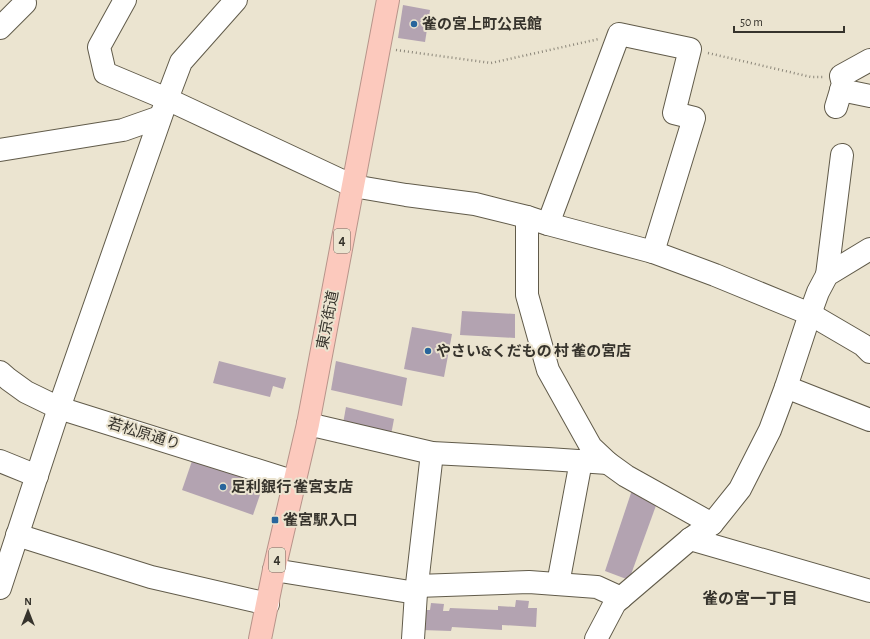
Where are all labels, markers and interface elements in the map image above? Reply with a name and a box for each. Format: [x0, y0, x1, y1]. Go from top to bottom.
scale bar [734, 8, 844, 34]
place label: 雀の宮上町公民館 [422, 16, 542, 32]
text: 50 m [740, 16, 763, 28]
marker: 雀の宮上町公民館 [409, 19, 419, 29]
road number: 4 [334, 229, 350, 253]
street label: 東京街道 [314, 289, 341, 351]
place label: やさい&くだもの 村 雀の宮店 [436, 342, 631, 359]
marker: やさい&くだもの 村 雀の宮店 [423, 346, 433, 356]
street label: 若松原通り [106, 415, 182, 452]
place label: 足利銀行 雀宮支店 [231, 479, 353, 495]
marker: 足利銀行 雀宮支店 [218, 482, 228, 492]
place label: 雀宮駅入口 [283, 512, 358, 528]
marker: 雀宮駅入口 [270, 515, 280, 525]
road number: 4 [269, 548, 285, 572]
district label: 雀の宮一丁目 [702, 590, 798, 607]
north arrow [8, 591, 48, 631]
text: N [24, 596, 32, 607]

